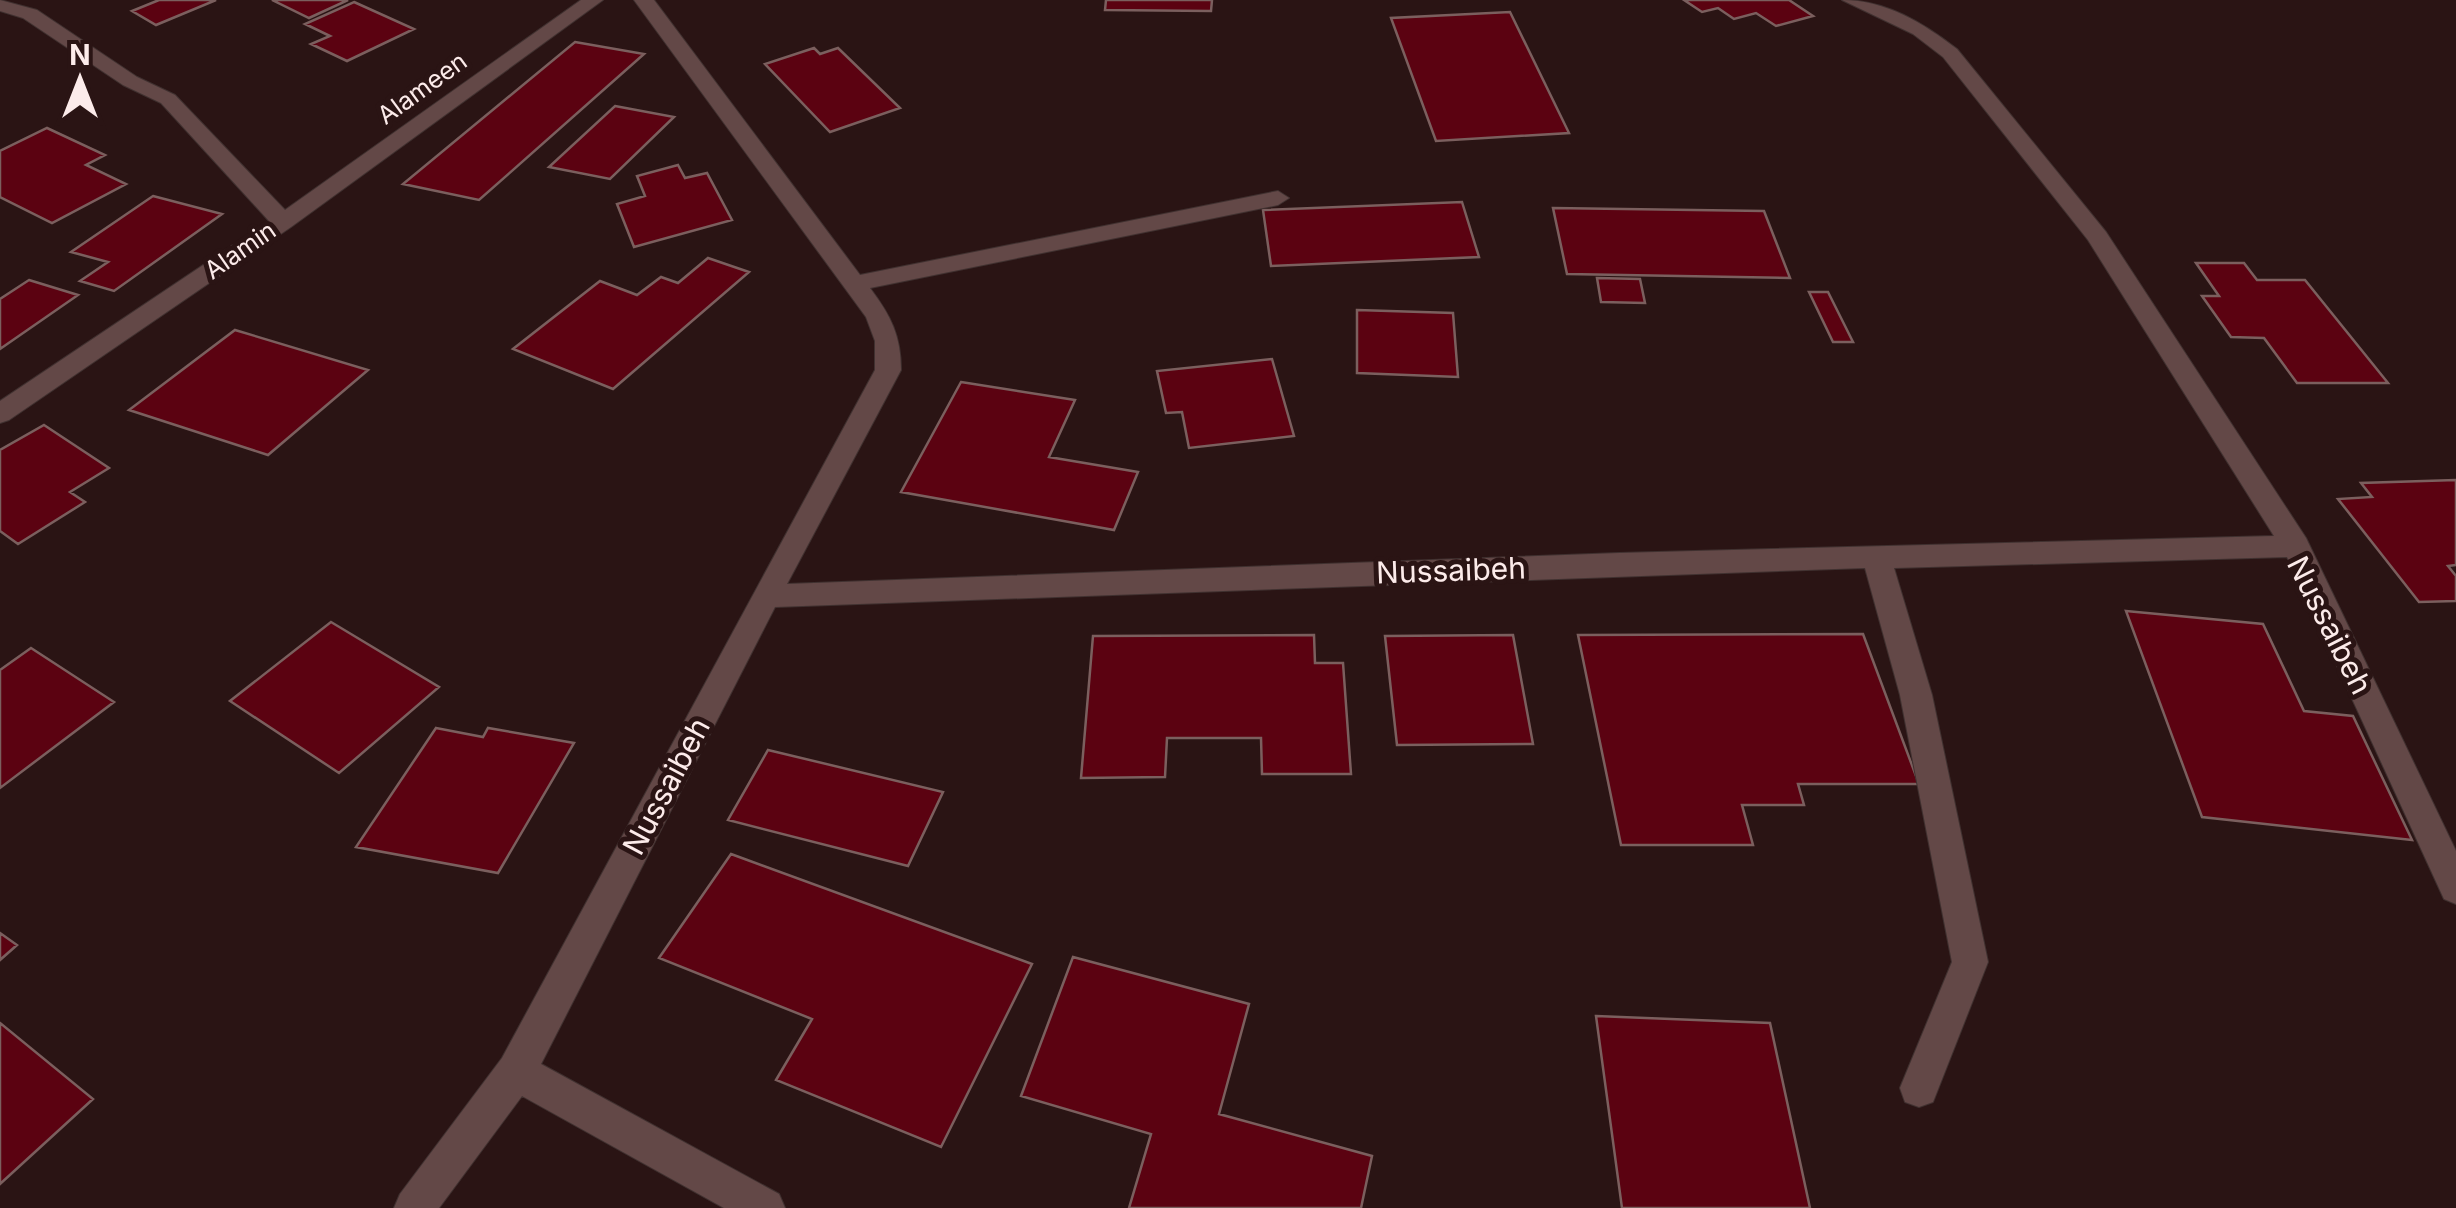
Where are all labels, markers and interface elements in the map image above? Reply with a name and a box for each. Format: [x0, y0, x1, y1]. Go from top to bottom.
north arrow [30, 30, 130, 130]
text: N [69, 38, 91, 72]
street label: Alameen [371, 46, 473, 130]
street label: Alamin [199, 215, 281, 285]
street label: Nussaibeh [1376, 549, 1526, 591]
street label: Nussaibeh [2280, 550, 2380, 700]
street label: Nussaibeh [615, 711, 717, 861]

